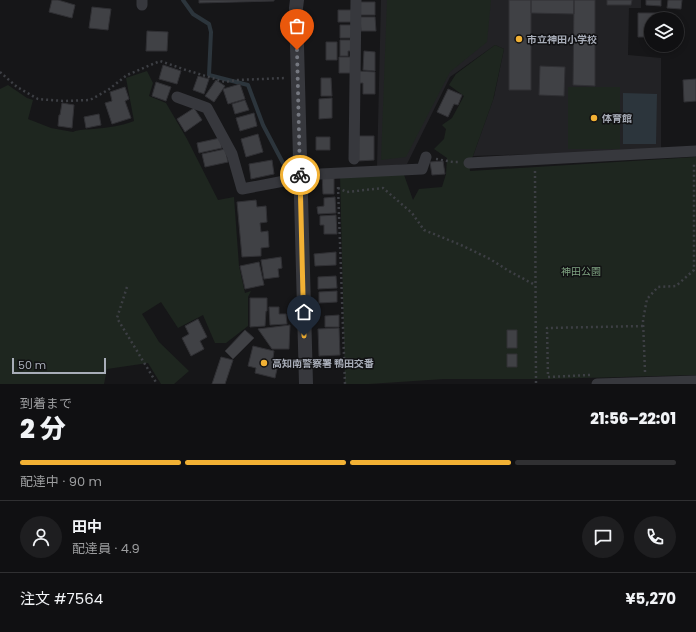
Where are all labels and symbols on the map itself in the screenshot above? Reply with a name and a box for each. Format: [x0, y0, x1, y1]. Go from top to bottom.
pin [280, 9, 314, 50]
place label: 市立神田小学校 [527, 32, 597, 47]
marker: 市立神田小学校 [514, 34, 524, 44]
place label: 体育館 [601, 111, 632, 126]
marker: 体育館 [589, 113, 599, 123]
courier [280, 155, 320, 195]
park label: 神田公園 [561, 264, 601, 279]
pin [287, 295, 321, 336]
scale bar [12, 356, 106, 375]
place label: 高知南警察署 鴨田交番 [272, 356, 374, 371]
marker: 高知南警察署 鴨田交番 [259, 358, 269, 368]

